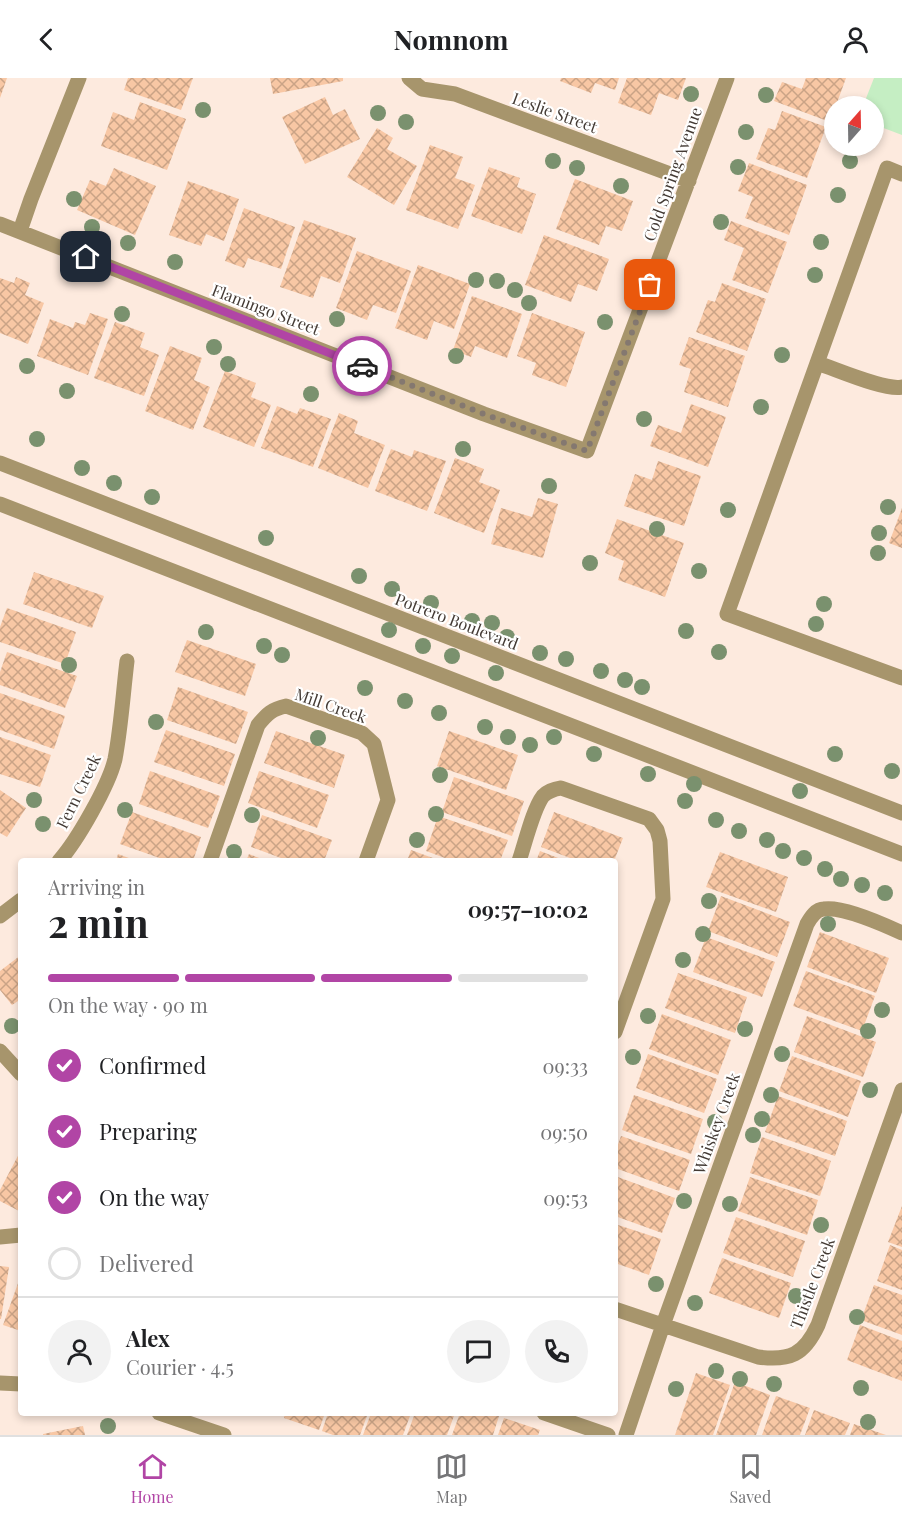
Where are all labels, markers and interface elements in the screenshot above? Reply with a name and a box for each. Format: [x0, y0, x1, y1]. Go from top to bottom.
text: Nomnom [394, 21, 508, 57]
icon: back [30, 23, 63, 56]
icon: person [839, 23, 872, 56]
street label: Leslie Street [510, 87, 601, 137]
north arrow [824, 96, 884, 156]
map controls [824, 96, 884, 156]
street label: Cold Spring Avenue [638, 104, 706, 244]
pin [60, 231, 111, 282]
icon: home [69, 240, 102, 273]
pin [624, 259, 675, 310]
icon: bag [633, 268, 666, 301]
street label: Flamingo Street [209, 279, 323, 339]
courier [332, 336, 392, 396]
icon: car [346, 350, 379, 383]
street label: Potrero Boulevard [392, 588, 522, 654]
street label: Mill Creek [292, 683, 370, 727]
street label: Fern Creek [51, 750, 105, 832]
text: Arriving in [48, 873, 145, 900]
text: 09:57–10:02 [468, 894, 588, 924]
text: 2 min [48, 896, 149, 948]
text: On the way · 90 m [48, 991, 208, 1018]
icon: check [48, 1049, 81, 1082]
text: Confirmed [99, 1050, 206, 1080]
text: 09:33 [542, 1052, 588, 1079]
street label: Whiskey Creek [688, 1069, 744, 1177]
icon: check [48, 1115, 81, 1148]
text: Preparing [99, 1116, 197, 1146]
text: 09:50 [540, 1118, 588, 1145]
icon: check [48, 1181, 81, 1214]
text: On the way [99, 1182, 209, 1212]
text: 09:53 [543, 1184, 588, 1211]
street label: Thistle Creek [785, 1234, 839, 1332]
text: Delivered [99, 1248, 194, 1278]
button: person [48, 1320, 111, 1383]
button: chat [447, 1320, 510, 1383]
button: phone [525, 1320, 588, 1383]
text: Alex [126, 1323, 170, 1353]
text: Courier · 4.5 [126, 1353, 234, 1380]
tab: Home [131, 1450, 174, 1507]
tab: Map [435, 1450, 468, 1507]
tab: Saved [730, 1450, 771, 1507]

